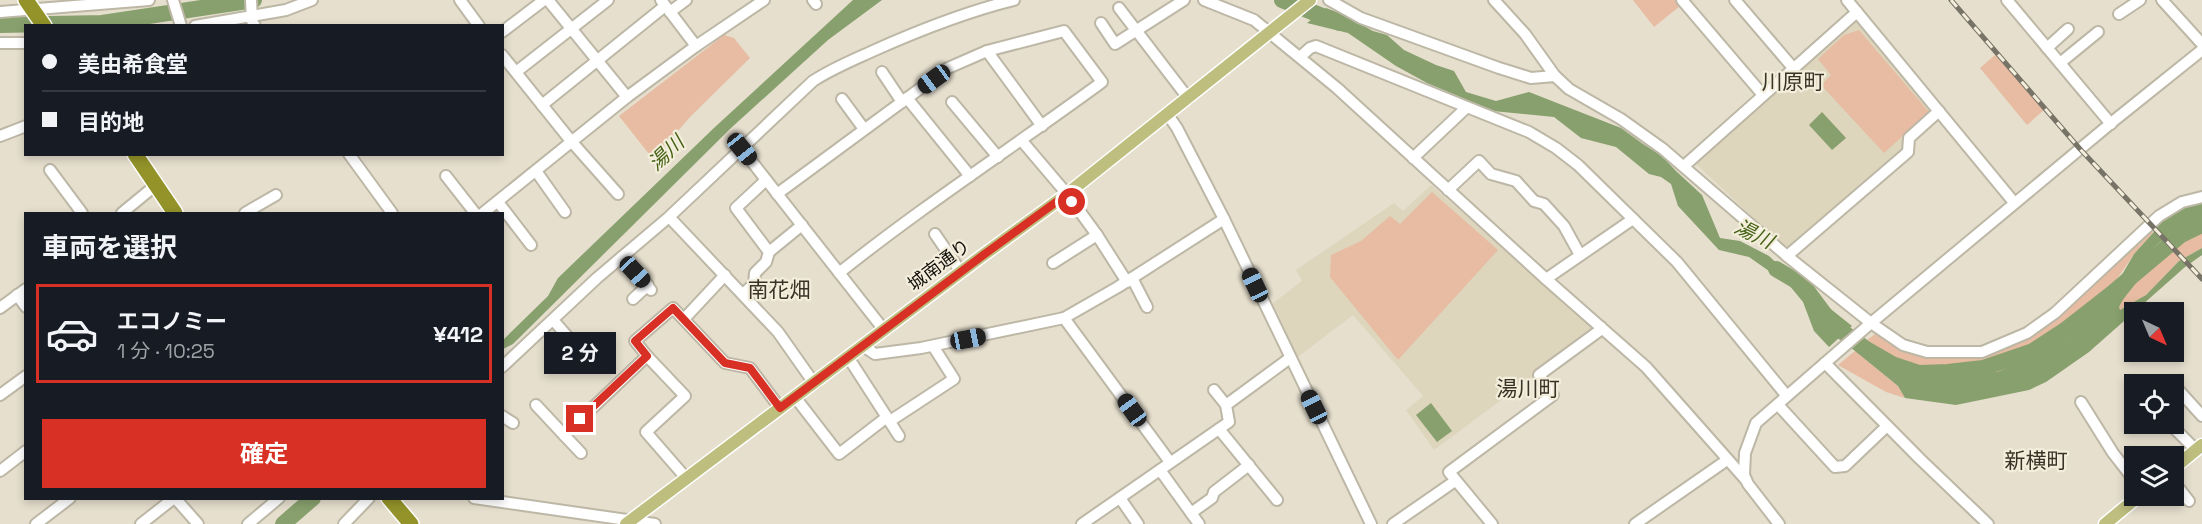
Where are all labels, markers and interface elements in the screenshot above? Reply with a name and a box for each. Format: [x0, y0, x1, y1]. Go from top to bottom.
text: 美由希食堂 [78, 50, 188, 78]
car [914, 61, 954, 97]
district label: 川原町 [1762, 68, 1825, 95]
text: 目的地 [78, 108, 144, 136]
water label: 湯川 [643, 128, 691, 176]
car [724, 129, 760, 169]
route start [1058, 188, 1085, 215]
water label: 湯川 [1730, 214, 1779, 255]
text: 車両を選択 [42, 230, 177, 265]
street label: 城南通り [903, 234, 974, 295]
car [616, 253, 654, 291]
car [1239, 265, 1271, 305]
district label: 南花畑 [748, 276, 811, 303]
north arrow [2124, 302, 2184, 362]
map controls [2124, 302, 2184, 506]
icon: car [45, 307, 99, 361]
text: エコノミー [117, 307, 227, 335]
text: ¥412 [433, 320, 483, 348]
car [949, 327, 987, 351]
callout: 2 分 [544, 332, 616, 374]
text: 1 分 · 10:25 [117, 338, 215, 364]
text: 2 分 [562, 340, 598, 366]
button: locate [2124, 374, 2184, 434]
district label: 湯川町 [1497, 375, 1560, 402]
car [1298, 387, 1330, 427]
car [1114, 390, 1150, 430]
route end [566, 405, 593, 432]
button: 確定 [42, 419, 486, 488]
button: layers [2124, 446, 2184, 506]
district label: 新横町 [2005, 447, 2068, 474]

